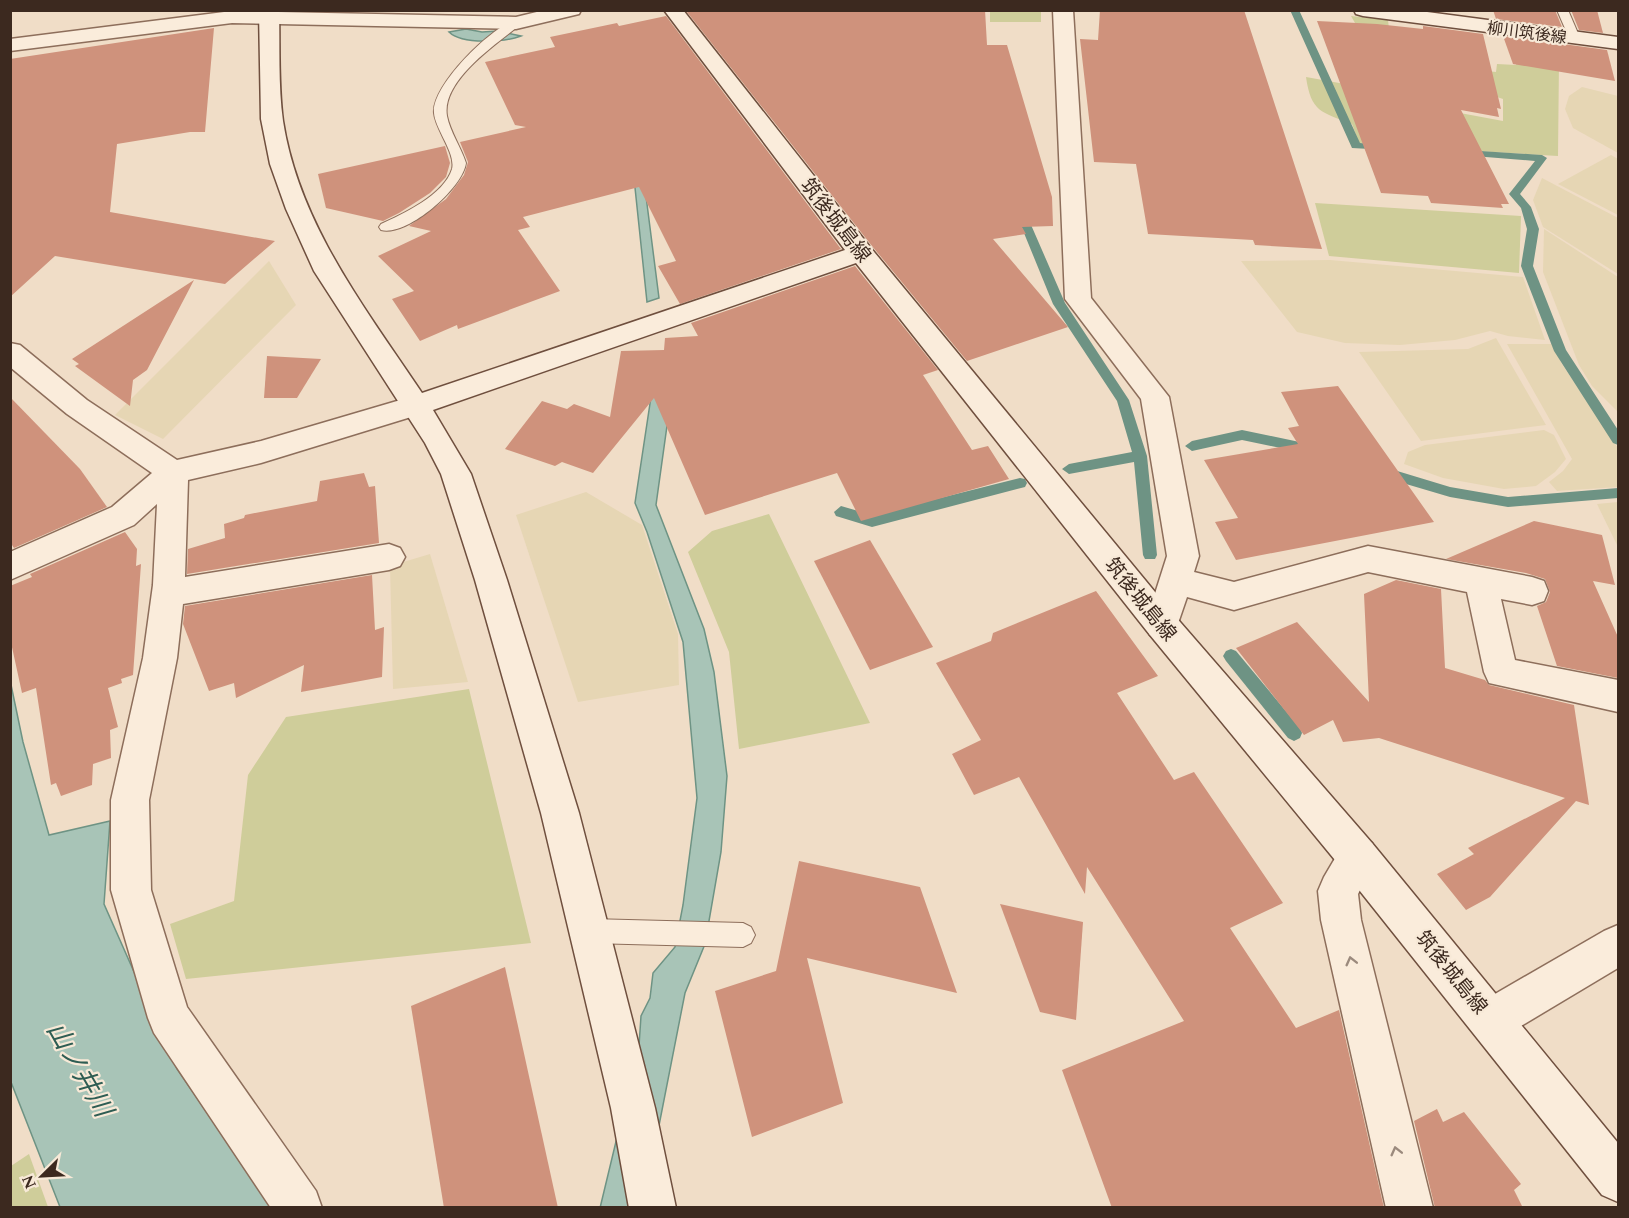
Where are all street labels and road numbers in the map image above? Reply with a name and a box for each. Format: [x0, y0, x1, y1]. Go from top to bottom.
street label: 柳川筑後線 [1486, 16, 1568, 50]
street label: 筑後城島線 [793, 172, 878, 269]
street label: 筑後城島線 [1097, 551, 1183, 648]
street label: 筑後城島線 [1408, 924, 1494, 1021]

